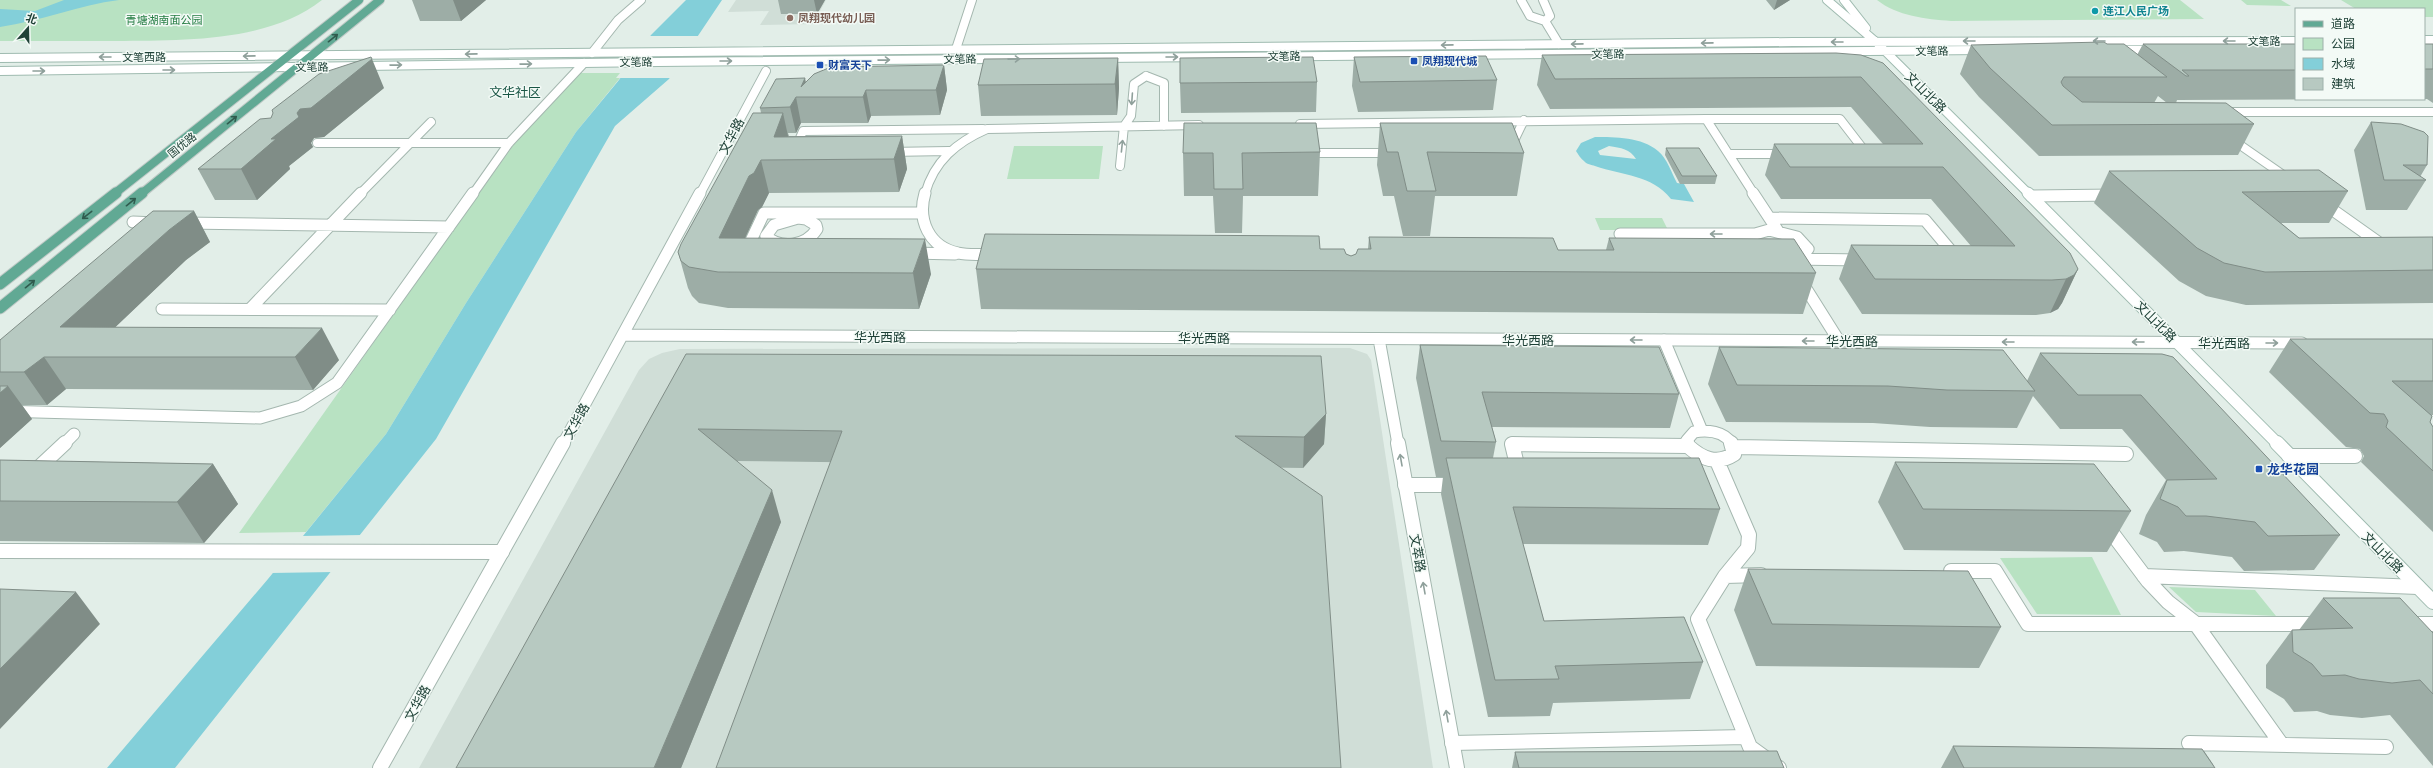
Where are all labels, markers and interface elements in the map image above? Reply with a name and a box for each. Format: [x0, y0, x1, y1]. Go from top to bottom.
place label: 连江人民广场 [2103, 5, 2169, 18]
marker: 连江人民广场 [2090, 6, 2100, 16]
north arrow [8, 8, 48, 48]
legend [2295, 8, 2425, 100]
text: 北 [24, 11, 39, 27]
place label: 凤翔现代幼儿园 [798, 12, 875, 25]
marker: 凤翔现代幼儿园 [785, 13, 795, 23]
park label: 青塘湖南面公园 [126, 14, 203, 27]
text: 道路 [2331, 17, 2355, 31]
one-way arrow [328, 33, 339, 42]
street label: 文笔路 [2248, 35, 2281, 48]
one-way arrow [1963, 37, 1976, 45]
one-way arrow [2093, 37, 2106, 45]
one-way arrow [2223, 37, 2236, 45]
text: 公园 [2331, 37, 2355, 51]
one-way arrow [1831, 38, 1844, 46]
one-way arrow [1701, 39, 1714, 47]
one-way arrow [1571, 40, 1584, 48]
one-way arrow [1441, 41, 1454, 49]
street label: 文笔路 [1915, 45, 1949, 58]
street label: 文笔路 [1591, 48, 1625, 61]
one-way arrow [465, 50, 478, 58]
street label: 文笔路 [1268, 50, 1301, 63]
street label: 文笔西路 [122, 51, 166, 64]
one-way arrow [243, 52, 256, 60]
one-way arrow [99, 53, 112, 61]
street label: 文笔路 [943, 53, 977, 66]
one-way arrow [1165, 53, 1178, 61]
one-way arrow [1007, 55, 1020, 63]
place label: 凤翔现代城 [1422, 55, 1478, 68]
street label: 文笔路 [619, 56, 653, 69]
one-way arrow [877, 56, 890, 64]
marker: 凤翔现代城 [1409, 56, 1419, 66]
one-way arrow [719, 57, 732, 65]
text: 水域 [2331, 57, 2355, 71]
place label: 财富天下 [828, 59, 872, 72]
one-way arrow [519, 60, 532, 68]
marker: 财富天下 [815, 60, 825, 70]
street label: 文笔路 [295, 61, 329, 74]
one-way arrow [389, 61, 402, 69]
one-way arrow [162, 66, 175, 73]
one-way arrow [32, 67, 45, 75]
street label: 文山北路 [1902, 69, 1949, 116]
text: 建筑 [2331, 77, 2355, 91]
district label: 文华社区 [489, 85, 541, 100]
one-way arrow [1129, 92, 1136, 105]
one-way arrow [227, 115, 238, 124]
street label: 文华路 [716, 115, 747, 157]
street label: 国优路 [165, 130, 199, 161]
one-way arrow [1118, 140, 1125, 153]
one-way arrow [126, 197, 137, 206]
one-way arrow [81, 211, 92, 220]
one-way arrow [1710, 230, 1723, 238]
one-way arrow [25, 279, 36, 288]
street label: 文山北路 [2132, 298, 2179, 345]
street label: 华光西路 [854, 330, 906, 345]
street label: 华光西路 [1178, 331, 1230, 346]
street label: 华光西路 [1502, 333, 1554, 348]
street label: 华光西路 [1826, 334, 1878, 349]
one-way arrow [1630, 336, 1643, 344]
street label: 华光西路 [2198, 336, 2250, 351]
one-way arrow [1802, 337, 1815, 345]
one-way arrow [2002, 338, 2015, 346]
one-way arrow [2132, 338, 2145, 346]
one-way arrow [2265, 339, 2278, 347]
street label: 文华路 [560, 401, 592, 442]
one-way arrow [1397, 454, 1405, 467]
place label: 龙华花园 [2267, 462, 2319, 477]
marker: 龙华花园 [2254, 464, 2264, 474]
street label: 文山北路 [2359, 529, 2406, 576]
street label: 文萃路 [1407, 533, 1428, 574]
one-way arrow [1420, 582, 1428, 595]
street label: 文华路 [401, 683, 433, 724]
one-way arrow [1443, 710, 1451, 723]

